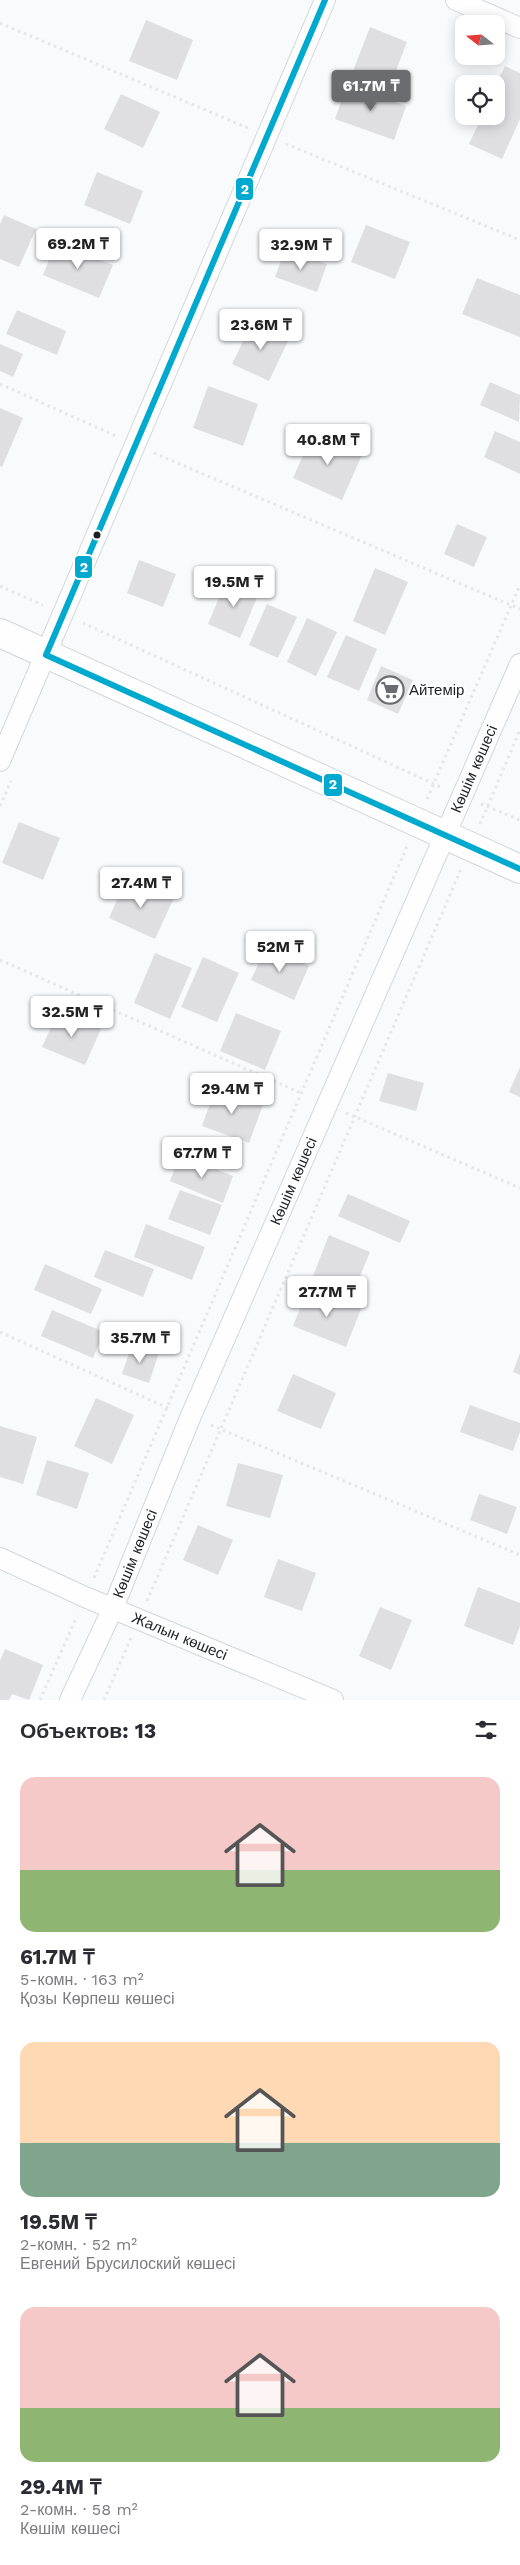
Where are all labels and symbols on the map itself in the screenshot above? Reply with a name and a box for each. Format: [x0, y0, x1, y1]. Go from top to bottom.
north arrow [455, 15, 505, 65]
pin: 61.7M ₸ [325, 70, 417, 112]
line badge: 2 [235, 177, 254, 201]
text: 2 [241, 181, 249, 197]
pin: 69.2M ₸ [32, 228, 124, 270]
pin: 32.9M ₸ [255, 228, 347, 271]
pin: 23.6M ₸ [215, 308, 307, 351]
pin: 40.8M ₸ [282, 424, 374, 466]
unlabelled marker [92, 530, 102, 540]
line badge: 2 [74, 555, 93, 579]
text: 2 [80, 559, 88, 575]
pin: 19.5M ₸ [188, 566, 280, 608]
supermarket icon: Айтемір [375, 675, 405, 705]
place label: Айтемір [409, 681, 464, 699]
street label: Көшім көшесі [447, 722, 501, 816]
line badge: 2 [323, 773, 343, 797]
text: 2 [329, 776, 337, 792]
pin: 27.4M ₸ [95, 866, 187, 909]
pin: 52M ₸ [245, 930, 315, 973]
pin: 32.5M ₸ [26, 996, 118, 1038]
pin: 29.4M ₸ [186, 1072, 278, 1115]
street label: Көшім көшесі [267, 1135, 321, 1228]
pin: 67.7M ₸ [156, 1136, 248, 1179]
pin: 27.7M ₸ [281, 1276, 373, 1318]
pin: 35.7M ₸ [94, 1322, 186, 1364]
street label: Көшім көшесі [109, 1507, 161, 1601]
street label: Жалын көшесі [129, 1609, 230, 1664]

